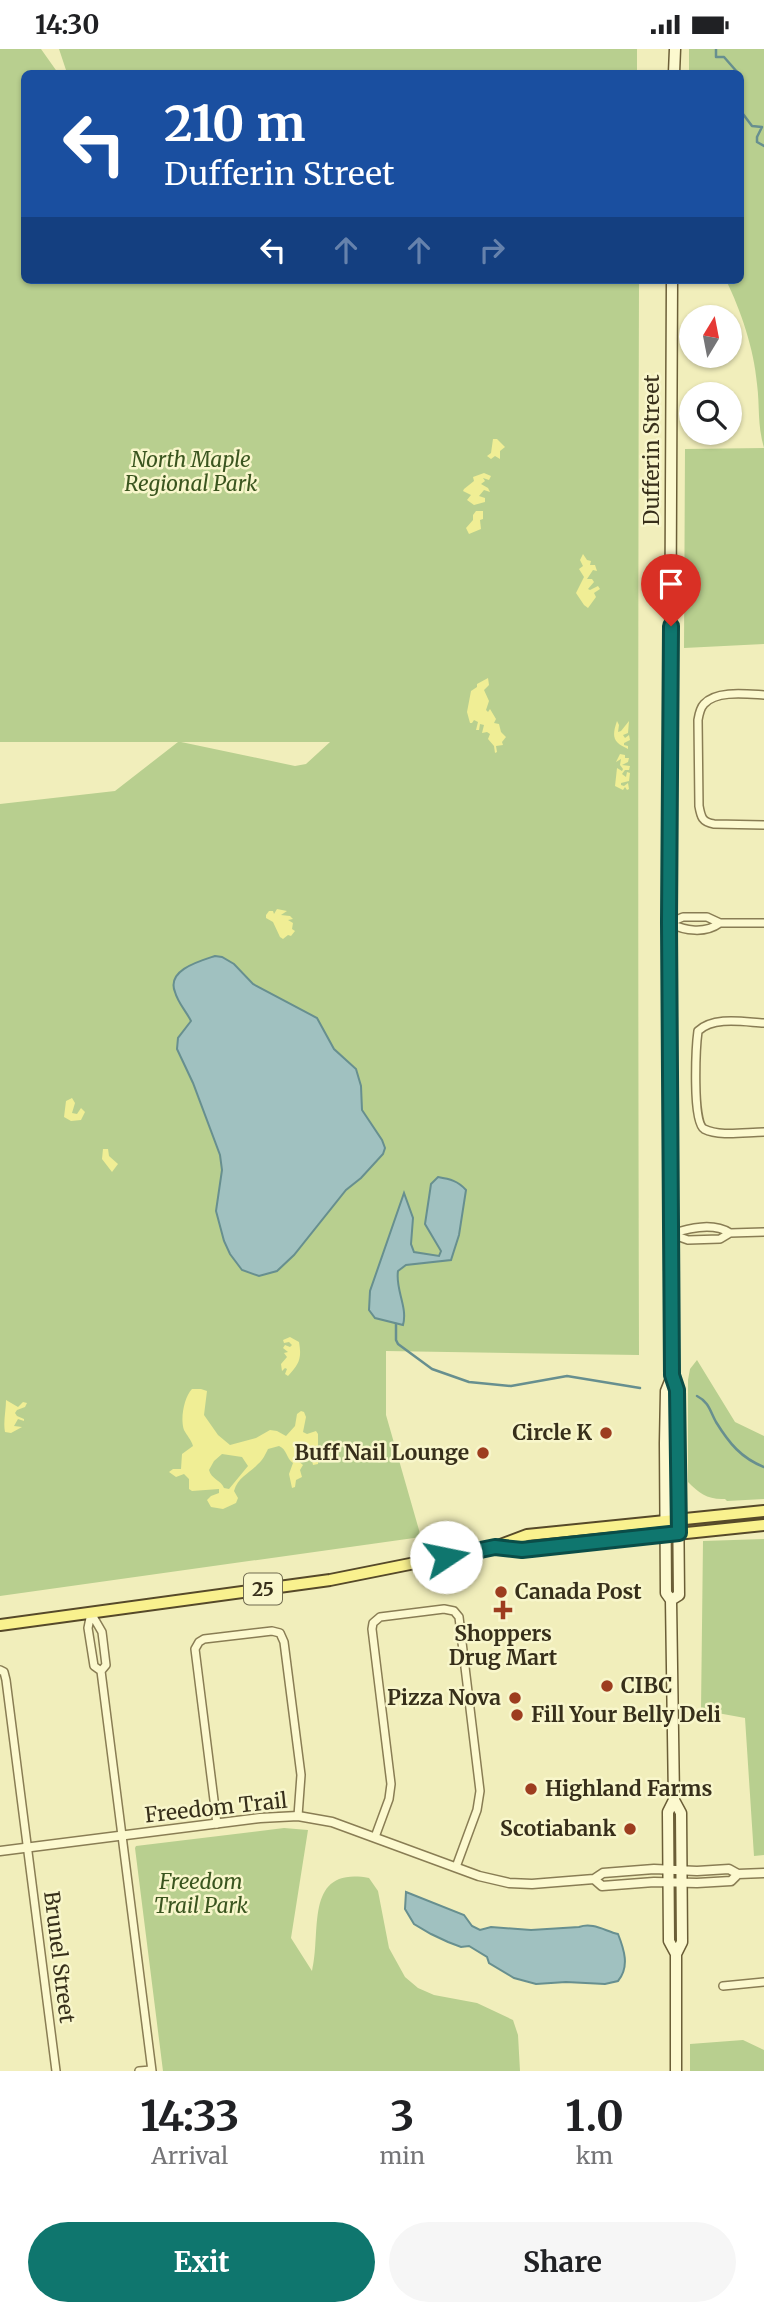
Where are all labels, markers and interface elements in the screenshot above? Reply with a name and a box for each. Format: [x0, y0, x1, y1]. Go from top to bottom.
text: 14:30 [35, 8, 99, 41]
text: 210 m [164, 93, 305, 154]
icon: left [49, 98, 140, 189]
text: Dufferin Street [164, 154, 394, 194]
icon: left [254, 231, 292, 269]
icon: ahead [327, 231, 365, 269]
icon: ahead [400, 231, 438, 269]
icon: right [473, 231, 511, 269]
north arrow [679, 305, 742, 367]
map controls [679, 305, 742, 445]
street label: Dufferin Street [638, 374, 665, 526]
button: search [679, 382, 742, 445]
park label: North Maple Regional Park [125, 446, 258, 497]
pin [641, 554, 701, 626]
icon: arrive [652, 565, 690, 603]
place label: Circle K [512, 1419, 592, 1446]
marker: Circle K [598, 1425, 614, 1441]
place label: Buff Nail Lounge [294, 1439, 469, 1466]
marker: Buff Nail Lounge [475, 1445, 491, 1461]
position arrow [409, 1520, 483, 1594]
road number: 25 [244, 1573, 282, 1605]
place label: Canada Post [515, 1578, 642, 1605]
marker: Canada Post [493, 1584, 509, 1600]
marker: Shoppers Drug Mart [495, 1602, 511, 1618]
place label: Shoppers Drug Mart [449, 1620, 558, 1671]
place label: CIBC [621, 1672, 672, 1699]
marker: CIBC [599, 1678, 615, 1694]
place label: Pizza Nova [387, 1684, 501, 1711]
marker: Pizza Nova [507, 1690, 523, 1706]
place label: Fill Your Belly Deli [531, 1701, 721, 1728]
marker: Fill Your Belly Deli [509, 1707, 525, 1723]
place label: Highland Farms [545, 1775, 712, 1802]
marker: Highland Farms [523, 1781, 539, 1797]
street label: Freedom Trail [143, 1787, 289, 1828]
place label: Scotiabank [500, 1815, 616, 1842]
marker: Scotiabank [622, 1821, 638, 1837]
park label: Freedom Trail Park [154, 1868, 249, 1919]
street label: Brunel Street [38, 1889, 81, 2025]
text: 14:33 [140, 2090, 239, 2142]
text: 3 [390, 2090, 414, 2142]
text: 1.0 [565, 2090, 624, 2142]
text: Arrival [151, 2141, 228, 2170]
text: min [380, 2141, 425, 2170]
text: km [576, 2141, 613, 2170]
button: Exit [28, 2222, 375, 2302]
button: Share [389, 2222, 736, 2302]

